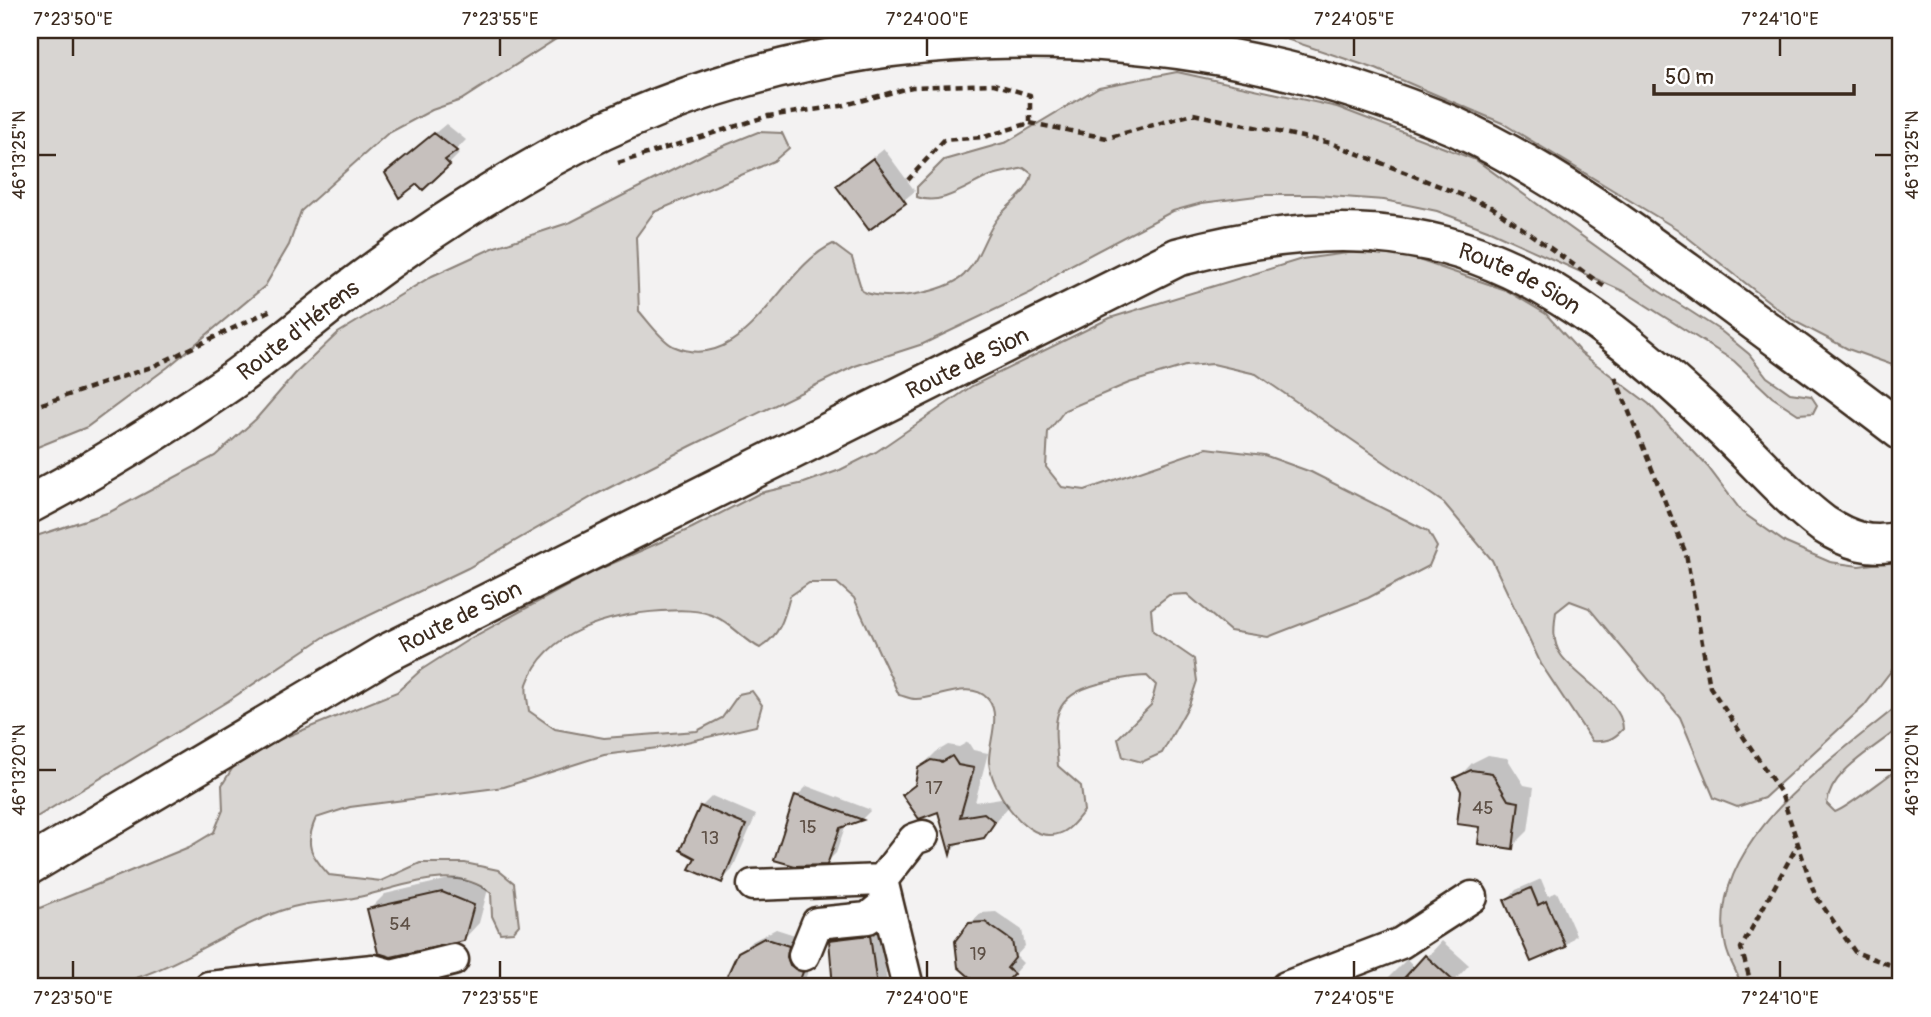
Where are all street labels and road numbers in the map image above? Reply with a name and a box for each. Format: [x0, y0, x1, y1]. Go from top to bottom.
street label: Route de Sion [1455, 236, 1586, 321]
street label: Route d'Hérens [231, 273, 365, 387]
street label: Route de Sion [901, 320, 1034, 406]
street label: Route de Sion [394, 574, 527, 660]

